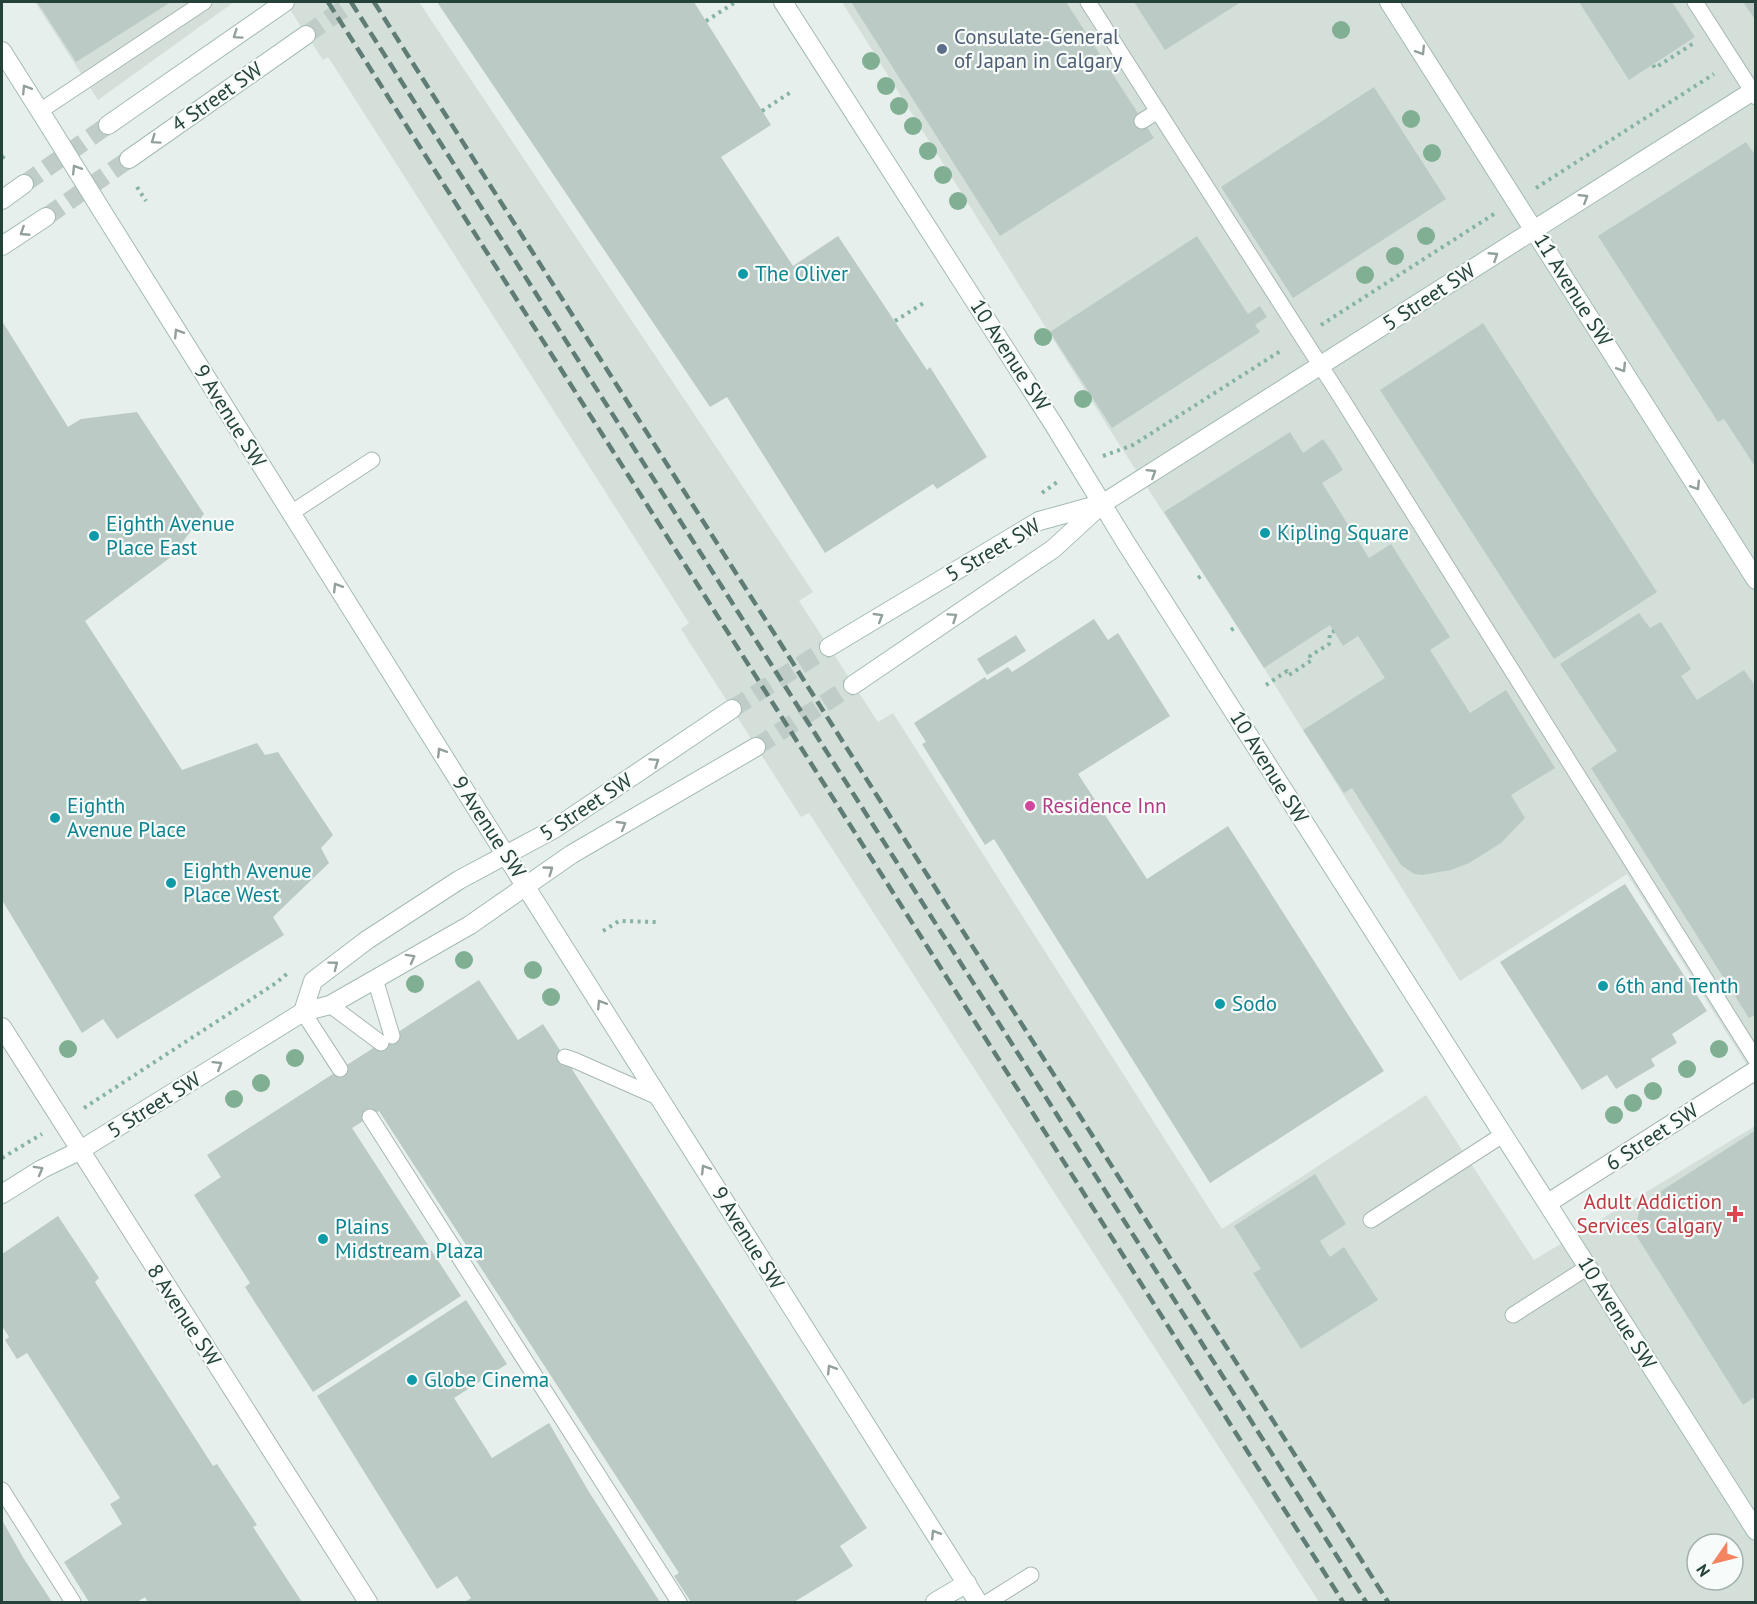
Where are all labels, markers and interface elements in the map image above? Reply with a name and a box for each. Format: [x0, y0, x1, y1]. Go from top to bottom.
place label: Consulate-General of Japan in Calgary [954, 23, 1122, 74]
one-way arrow [233, 28, 244, 39]
marker: Consulate-General of Japan in Calgary [935, 42, 949, 56]
one-way arrow [1413, 45, 1425, 55]
street label: 4 Street SW [166, 55, 268, 138]
one-way arrow [21, 85, 33, 95]
one-way arrow [150, 133, 161, 144]
one-way arrow [72, 165, 83, 176]
one-way arrow [1578, 194, 1588, 206]
one-way arrow [19, 225, 30, 236]
street label: 11 Avenue SW [1528, 228, 1619, 351]
one-way arrow [1488, 251, 1498, 263]
street label: 5 Street SW [1377, 256, 1481, 336]
place label: The Oliver [755, 260, 848, 287]
marker: The Oliver [736, 267, 750, 281]
street label: 10 Avenue SW [964, 294, 1057, 416]
one-way arrow [174, 329, 185, 340]
street label: 9 Avenue SW [188, 359, 273, 473]
one-way arrow [1614, 362, 1626, 372]
one-way arrow [1146, 469, 1156, 481]
one-way arrow [1689, 480, 1701, 490]
place label: Eighth Avenue Place East [106, 510, 235, 561]
street label: 5 Street SW [941, 511, 1045, 587]
place label: Kipling Square [1277, 519, 1409, 546]
marker: Kipling Square [1258, 526, 1272, 540]
marker: Eighth Avenue Place East [87, 529, 101, 543]
one-way arrow [333, 583, 345, 593]
one-way arrow [873, 613, 883, 625]
one-way arrow [947, 613, 958, 624]
street label: 10 Avenue SW [1224, 705, 1315, 828]
one-way arrow [436, 748, 448, 758]
one-way arrow [649, 757, 659, 769]
street label: 5 Street SW [534, 766, 638, 846]
street label: 9 Avenue SW [446, 771, 533, 883]
place label: Eighth Avenue Place [67, 792, 186, 843]
place label: Residence Inn [1042, 792, 1166, 819]
marker: Residence Inn [1023, 799, 1037, 813]
marker: Eighth Avenue Place [48, 811, 62, 825]
one-way arrow [616, 820, 627, 832]
place label: Eighth Avenue Place West [183, 857, 312, 908]
one-way arrow [543, 867, 554, 878]
marker: Eighth Avenue Place West [164, 876, 178, 890]
one-way arrow [405, 954, 416, 965]
one-way arrow [327, 961, 338, 972]
place label: 6th and Tenth [1615, 972, 1739, 999]
marker: 6th and Tenth [1596, 979, 1610, 993]
place label: Sodo [1232, 990, 1277, 1017]
marker: Sodo [1213, 997, 1227, 1011]
one-way arrow [596, 1000, 608, 1010]
one-way arrow [212, 1060, 222, 1072]
street label: 5 Street SW [102, 1065, 206, 1144]
street label: 6 Street SW [1600, 1096, 1704, 1176]
one-way arrow [700, 1165, 712, 1175]
one-way arrow [33, 1166, 44, 1178]
street label: 9 Avenue SW [706, 1181, 791, 1295]
place label: Adult Addiction Services Calgary [1576, 1188, 1722, 1239]
marker: Adult Addiction Services Calgary [1726, 1205, 1744, 1223]
place label: Plains Midstream Plaza [335, 1213, 483, 1264]
marker: Plains Midstream Plaza [316, 1232, 330, 1246]
street label: 10 Avenue SW [1572, 1251, 1663, 1374]
street label: 8 Avenue SW [141, 1259, 228, 1371]
one-way arrow [827, 1365, 838, 1376]
place label: Globe Cinema [424, 1366, 549, 1393]
marker: Globe Cinema [405, 1373, 419, 1387]
one-way arrow [931, 1530, 942, 1541]
north arrow [1685, 1532, 1745, 1592]
text: N [1692, 1561, 1714, 1581]

